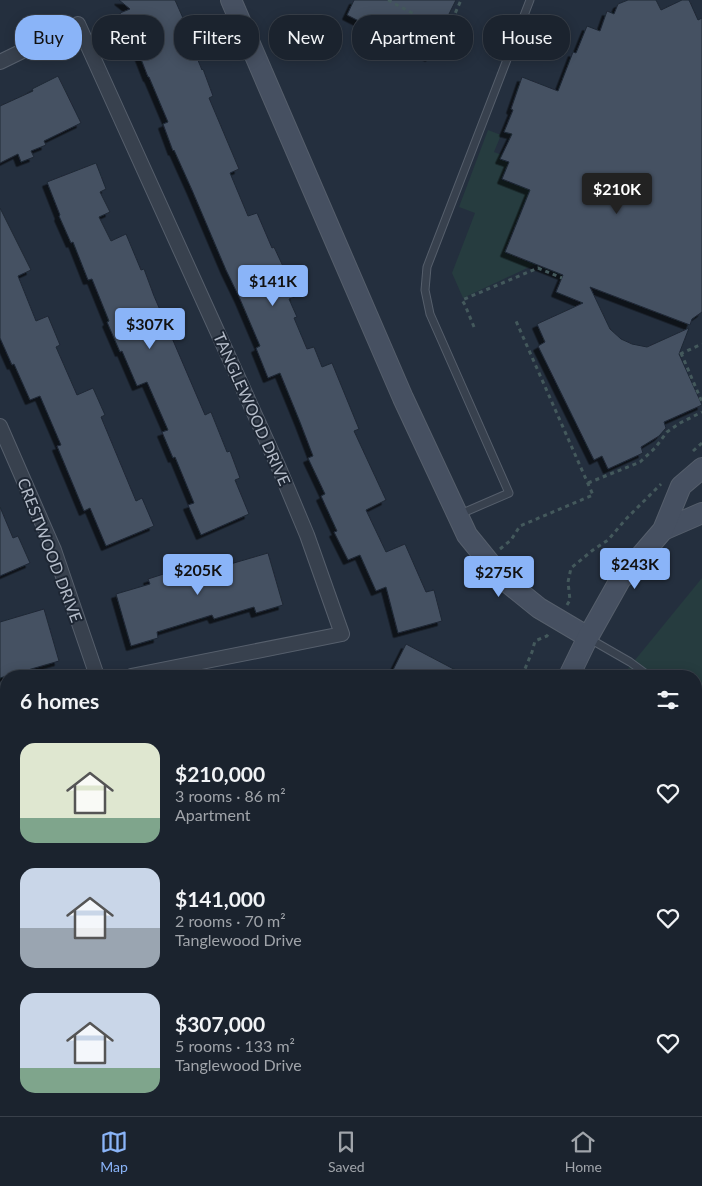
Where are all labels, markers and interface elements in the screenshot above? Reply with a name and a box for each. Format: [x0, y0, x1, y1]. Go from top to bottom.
chip: Buy [15, 15, 82, 60]
chip: Rent [92, 15, 164, 60]
chip: Filters [174, 15, 259, 60]
chip: New [269, 15, 342, 60]
chip: Apartment [352, 15, 473, 60]
chip: House [483, 15, 570, 60]
pin: $210K [582, 172, 652, 215]
text: $210K [593, 179, 641, 198]
pin: $141K [238, 264, 308, 307]
text: $141K [249, 271, 297, 290]
pin: $307K [115, 308, 185, 350]
text: $307K [126, 314, 174, 333]
street label: TANGLEWOOD DRIVE [210, 329, 295, 488]
street label: CRESTWOOD DRIVE [14, 475, 87, 625]
pin: $243K [600, 548, 670, 590]
pin: $205K [163, 554, 233, 596]
text: $243K [611, 554, 659, 573]
pin: $275K [464, 556, 534, 598]
text: $205K [174, 560, 222, 579]
text: $275K [475, 562, 523, 581]
icon: filters [654, 686, 682, 714]
text: 6 homes [20, 688, 99, 713]
text: $210,000 [175, 761, 265, 786]
icon: home [60, 763, 120, 823]
icon: heart [654, 779, 682, 807]
text: 3 rooms · 86 m² [175, 786, 286, 805]
text: Apartment [175, 805, 250, 824]
text: $141,000 [175, 886, 265, 911]
icon: home [60, 888, 120, 948]
icon: heart [654, 904, 682, 932]
text: 2 rooms · 70 m² [175, 911, 286, 930]
text: Tanglewood Drive [175, 930, 302, 949]
text: $307,000 [175, 1011, 265, 1036]
icon: home [60, 1013, 120, 1073]
icon: heart [654, 1029, 682, 1057]
text: 5 rooms · 133 m² [175, 1036, 295, 1055]
text: Tanglewood Drive [175, 1055, 302, 1074]
tab: Map [100, 1128, 128, 1175]
tab: Saved [328, 1128, 365, 1175]
tab: Home [565, 1128, 602, 1175]

